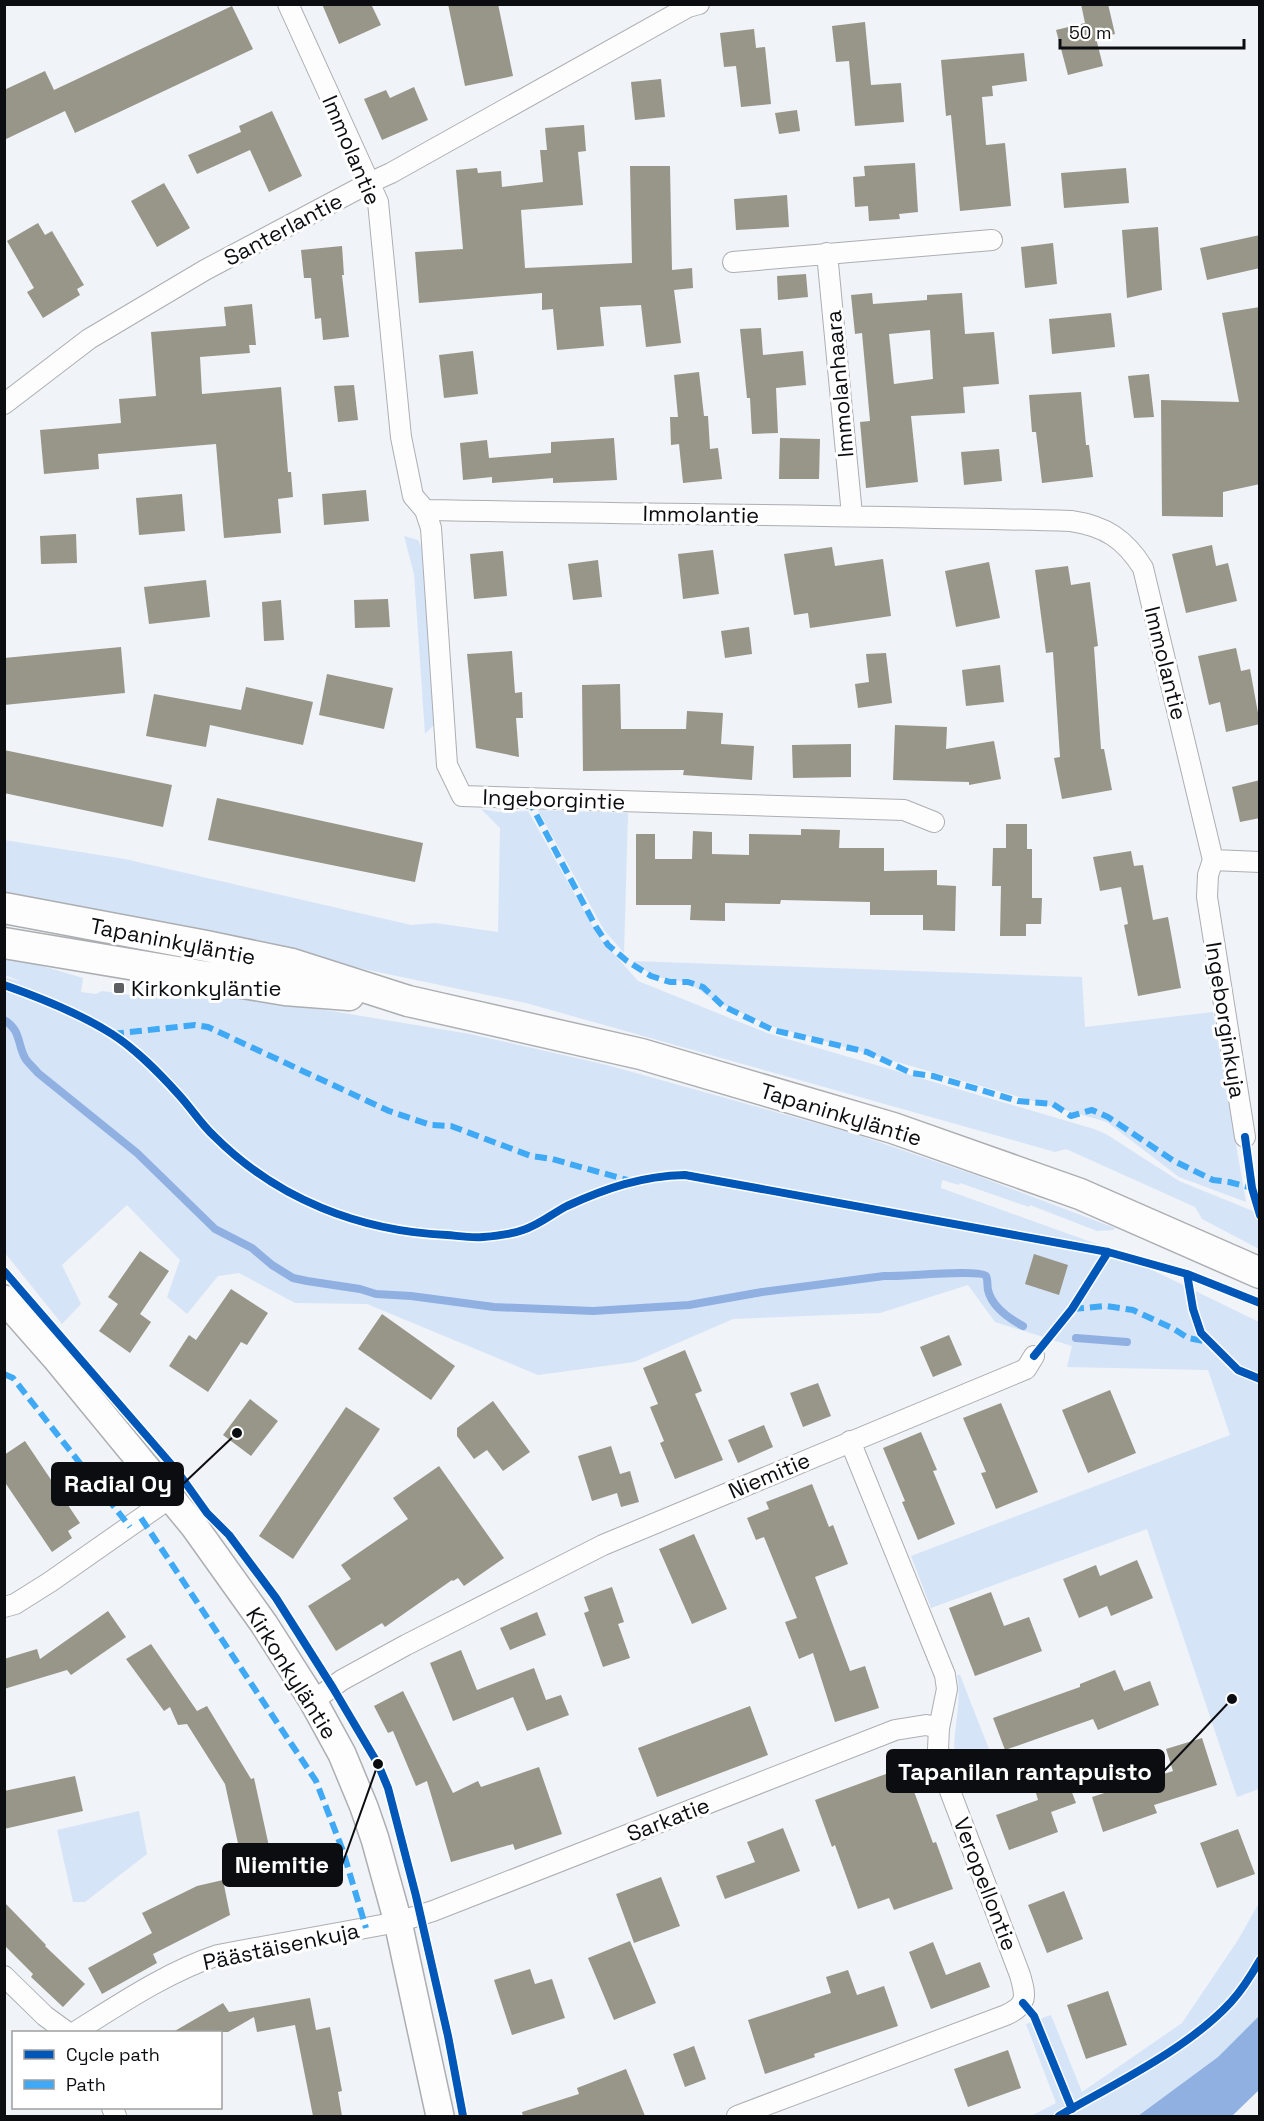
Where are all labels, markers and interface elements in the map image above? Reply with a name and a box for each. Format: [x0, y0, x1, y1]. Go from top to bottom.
scale bar [1060, 12, 1244, 50]
text: 50 m [1069, 21, 1111, 44]
street label: Immolantie [316, 91, 388, 209]
street label: Santerlantie [219, 186, 347, 272]
street label: Immolanhaara [819, 309, 859, 459]
street label: Immolantie [642, 499, 760, 529]
street label: Immolantie [1138, 603, 1194, 723]
street label: Ingeborgintie [482, 783, 626, 815]
street label: Tapaninkyläntie [88, 911, 258, 971]
street label: Ingeborginkuja [1200, 940, 1252, 1101]
place label: Kirkonkyläntie [131, 974, 282, 1002]
marker: Kirkonkyläntie [112, 981, 126, 995]
street label: Tapaninkyläntie [757, 1076, 925, 1152]
street label: Niemitie [724, 1445, 814, 1505]
callout: Radial Oy [52, 1463, 183, 1505]
text: Radial Oy [64, 1468, 172, 1499]
street label: Kirkonkyläntie [240, 1602, 344, 1744]
callout: Tapanilan rantapuisto [887, 1750, 1164, 1792]
text: Tapanilan rantapuisto [898, 1756, 1152, 1787]
street label: Sarkatie [623, 1790, 713, 1848]
street label: Veropellontie [948, 1813, 1024, 1955]
callout: Niemitie [223, 1844, 342, 1886]
text: Niemitie [235, 1849, 329, 1880]
street label: Päästäisenkuja [200, 1916, 362, 1976]
legend [12, 2031, 222, 2109]
text: Cycle path [66, 2043, 160, 2066]
text: Path [66, 2073, 106, 2096]

